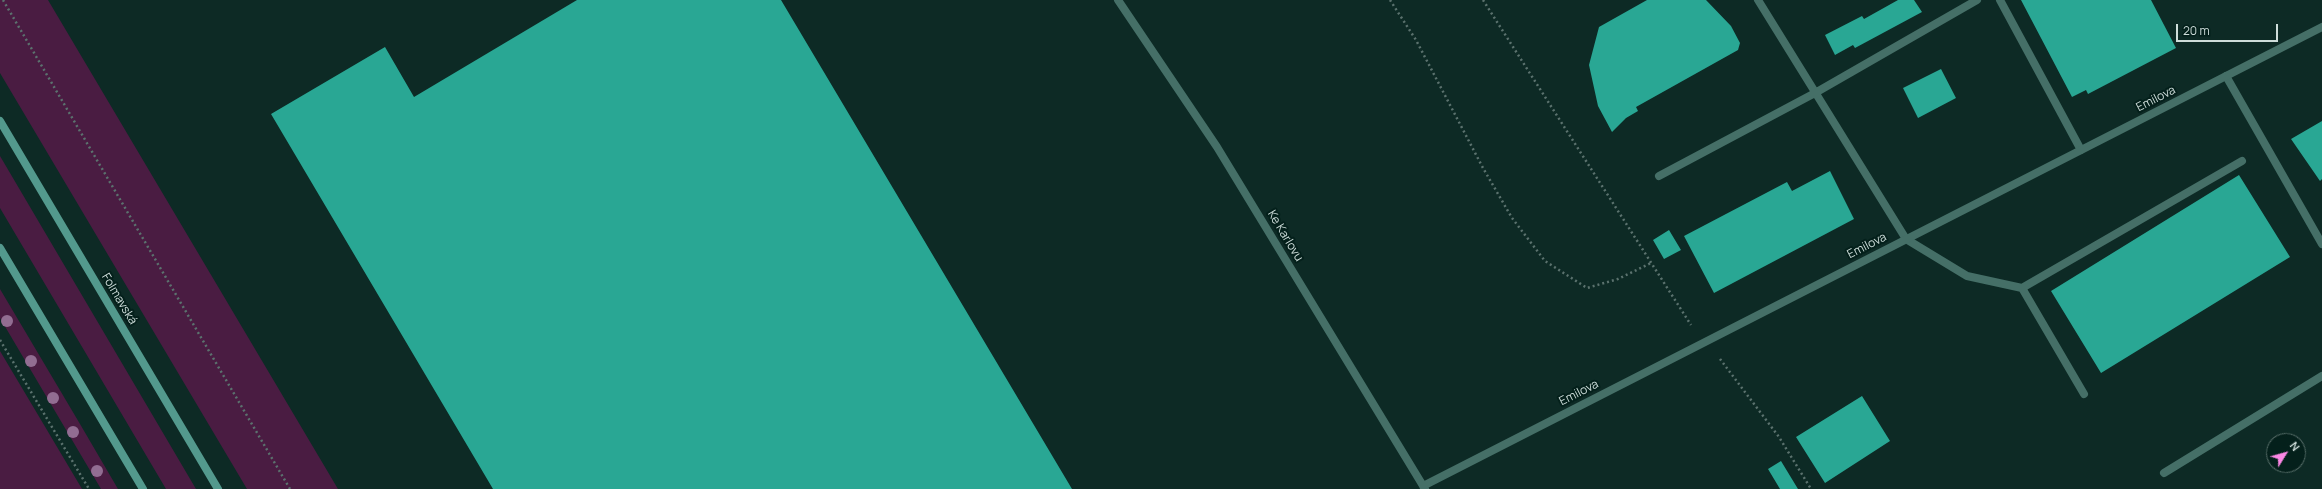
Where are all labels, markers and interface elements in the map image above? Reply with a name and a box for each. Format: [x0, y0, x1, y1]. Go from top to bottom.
scale bar [2178, 16, 2280, 42]
text: 20 m [2183, 22, 2210, 39]
street label: Emilova [2134, 83, 2178, 115]
street label: Ke Karlovu [1264, 208, 1306, 264]
street label: Emilova [1845, 230, 1889, 262]
street label: Folmavská [98, 271, 140, 327]
street label: Emilova [1557, 377, 1601, 409]
north arrow [2266, 433, 2306, 473]
text: N [2287, 438, 2304, 454]

